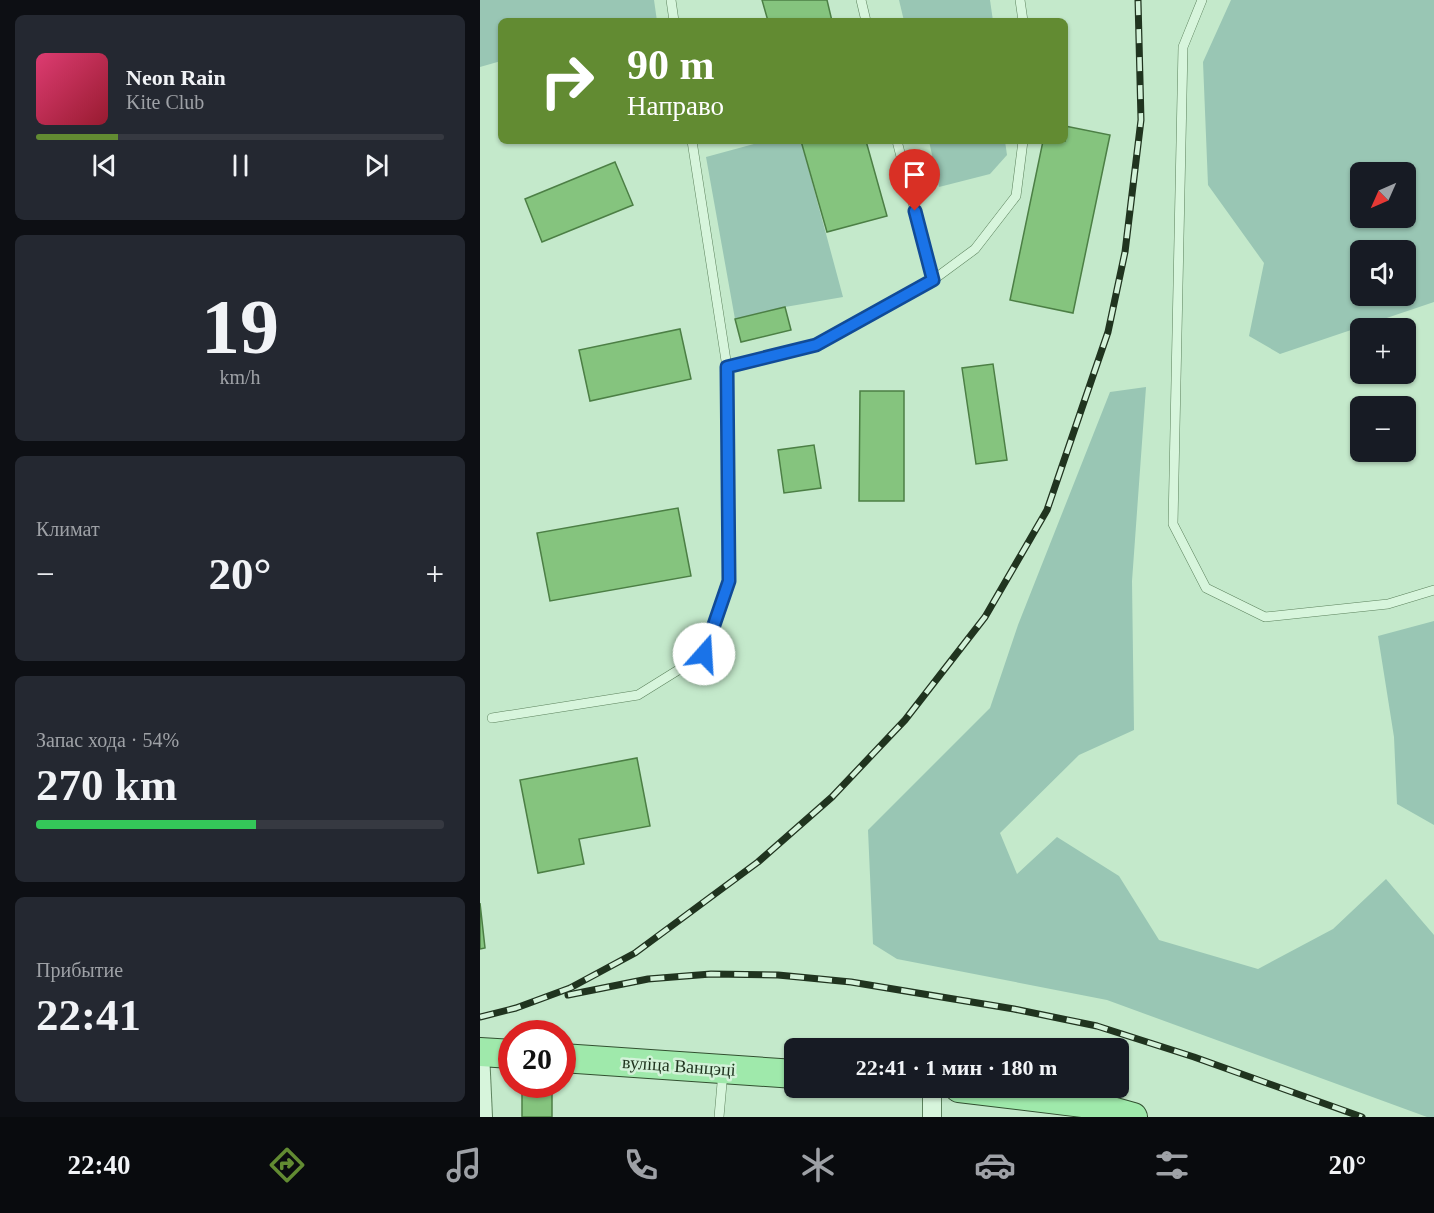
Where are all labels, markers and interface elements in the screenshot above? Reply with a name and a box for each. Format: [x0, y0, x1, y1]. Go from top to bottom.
icon: right [528, 42, 606, 120]
text: 90 m [627, 42, 715, 88]
text: Neon Rain [126, 65, 226, 90]
text: Kite Club [126, 91, 204, 113]
text: Направо [627, 91, 724, 121]
icon: previous [88, 149, 121, 182]
icon: pause [224, 149, 257, 182]
icon: next [360, 149, 393, 182]
pin [889, 149, 940, 211]
icon: arrive [898, 158, 931, 191]
north arrow [1350, 162, 1416, 228]
map controls [1350, 162, 1416, 462]
button: sound [1350, 240, 1416, 306]
text: 19 [201, 283, 279, 370]
button: + [1350, 318, 1416, 384]
text: km/h [219, 366, 261, 388]
button: − [1350, 396, 1416, 462]
text: Климат [36, 518, 100, 540]
text: 20° [209, 549, 272, 599]
text: − [36, 556, 55, 592]
text: + [425, 556, 444, 592]
position arrow [672, 622, 736, 686]
text: Запас хода · 54% [36, 729, 179, 751]
text: 270 km [36, 760, 177, 810]
text: Прибытие [36, 959, 123, 981]
text: 22:41 [36, 990, 141, 1040]
speed limit sign: 20 [498, 1020, 576, 1098]
street label: вуліца Ванцэці [622, 1052, 736, 1080]
text: 22:41 · 1 мин · 180 m [856, 1055, 1057, 1080]
icon: directions [266, 1144, 308, 1186]
icon: music [443, 1144, 485, 1186]
icon: phone [620, 1144, 662, 1186]
icon: climate [797, 1144, 839, 1186]
icon: car [974, 1144, 1016, 1186]
icon: filters [1151, 1144, 1193, 1186]
text: 22:40 [68, 1150, 131, 1180]
text: 20° [1329, 1150, 1366, 1180]

